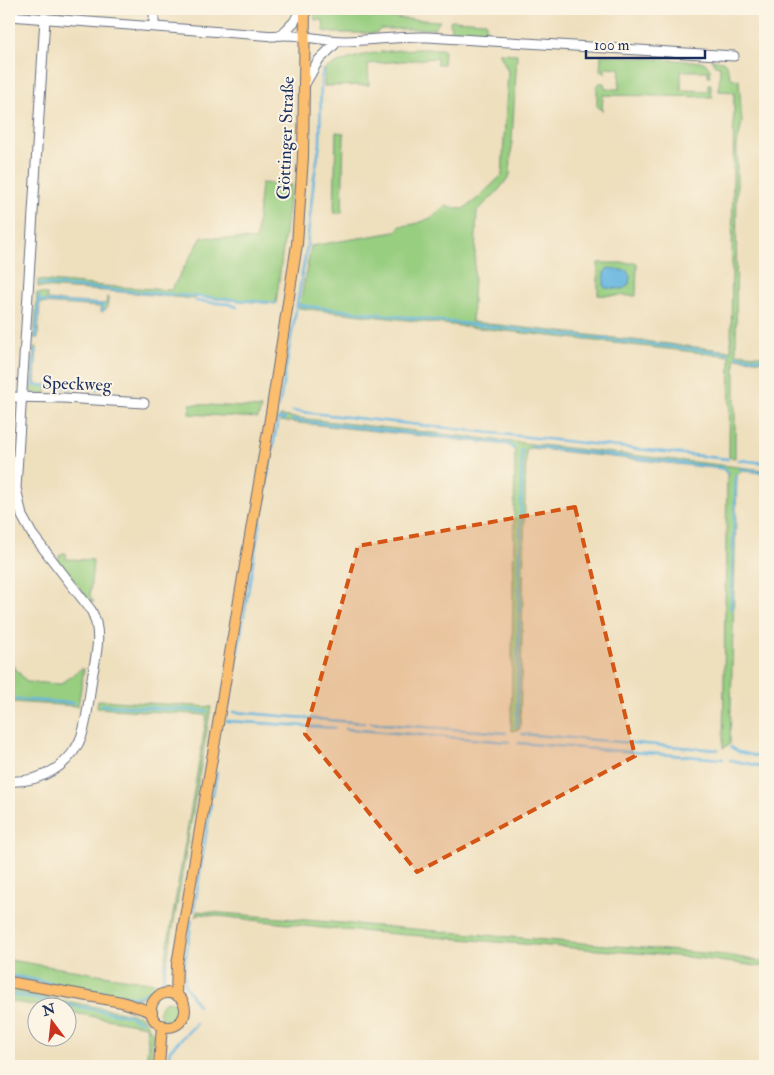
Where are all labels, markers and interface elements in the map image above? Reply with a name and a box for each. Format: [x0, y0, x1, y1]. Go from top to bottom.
scale bar [586, 28, 705, 60]
text: 100 m [594, 36, 630, 55]
street label: Göttinger Straße [272, 75, 300, 200]
street label: Speckweg [42, 371, 113, 397]
north arrow [28, 998, 78, 1048]
text: N [40, 1000, 57, 1020]

